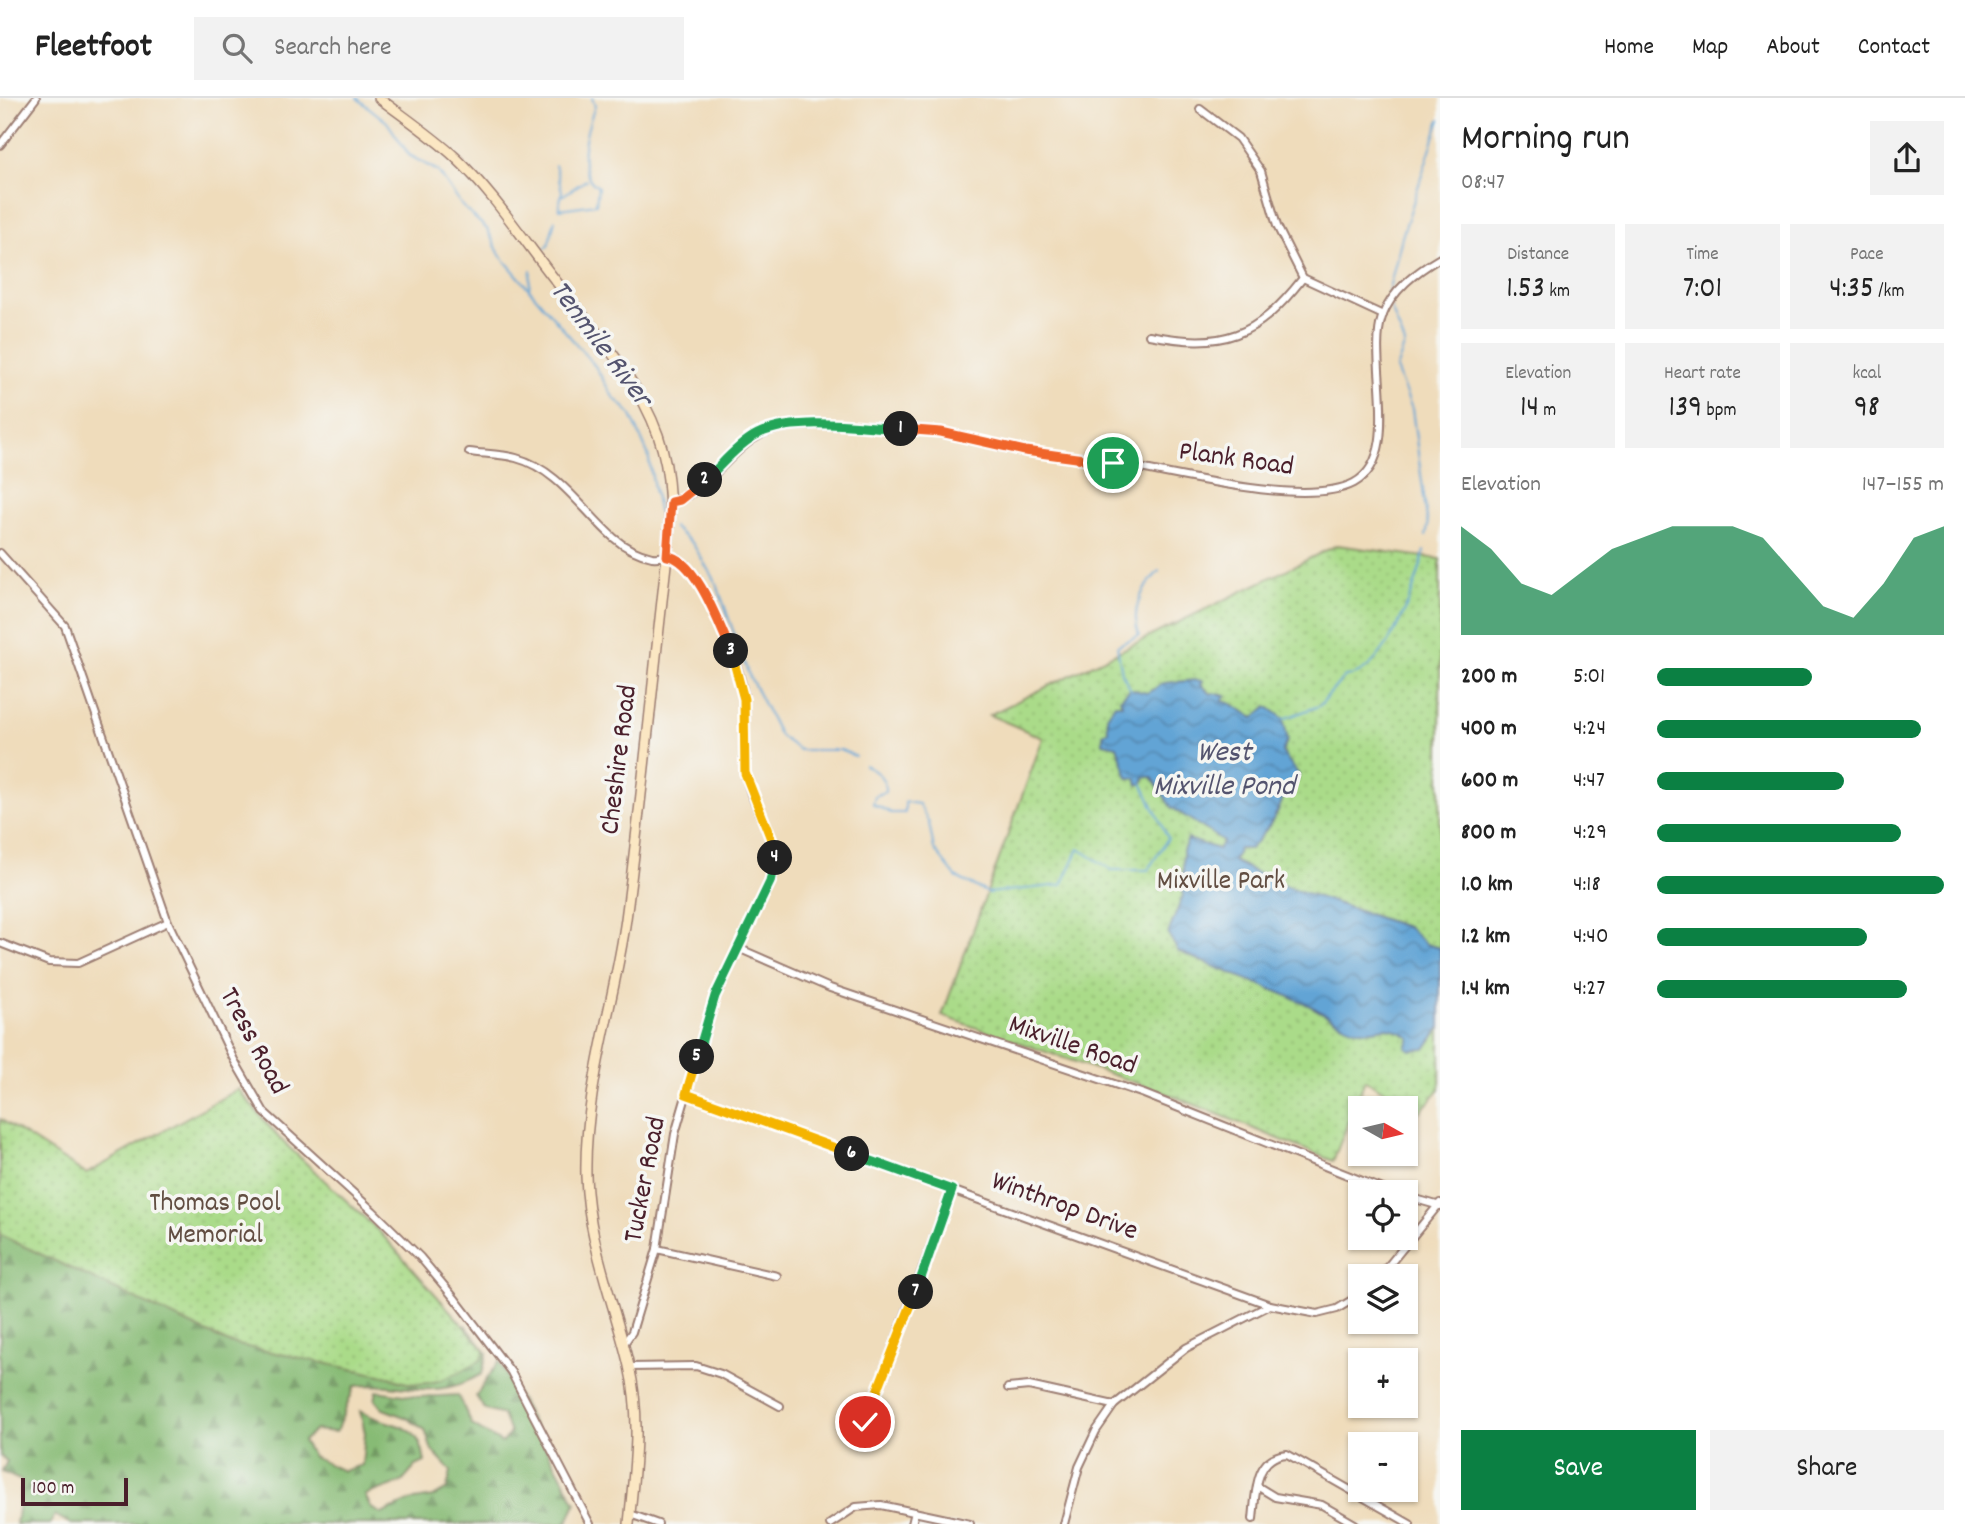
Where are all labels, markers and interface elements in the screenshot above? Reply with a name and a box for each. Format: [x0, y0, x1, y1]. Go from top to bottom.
search box [194, 17, 684, 80]
text: Fleetfoot [35, 25, 152, 72]
icon: search [218, 29, 256, 67]
text: Search here [274, 30, 391, 67]
text: Home [1604, 31, 1654, 65]
text: Map [1692, 31, 1728, 65]
text: About [1766, 31, 1820, 65]
text: Contact [1858, 31, 1930, 65]
text: Morning run [1461, 113, 1630, 168]
button: share [1870, 121, 1944, 195]
text: 08:47 [1461, 167, 1505, 200]
text: Distance [1507, 242, 1569, 269]
text: Time [1686, 242, 1719, 269]
text: Pace [1850, 242, 1884, 269]
text: 1.53 [1506, 269, 1545, 312]
text: 7:01 [1683, 269, 1722, 312]
text: 4:35 [1829, 269, 1874, 312]
water label: Tenmile River [537, 272, 663, 420]
text: km [1545, 279, 1570, 306]
text: /km [1874, 279, 1904, 306]
text: Elevation [1505, 361, 1571, 388]
text: Heart rate [1664, 361, 1741, 388]
text: kcal [1852, 361, 1881, 388]
text: 14 [1520, 388, 1539, 431]
text: 139 [1668, 388, 1702, 431]
text: 98 [1854, 388, 1880, 431]
text: m [1539, 398, 1556, 425]
text: bpm [1702, 398, 1737, 425]
pin: 1 [884, 412, 918, 446]
text: 1 [898, 415, 903, 442]
pin [1083, 433, 1143, 493]
street label: Plank Road [1176, 433, 1296, 489]
icon: arrive [1094, 444, 1132, 482]
pin: 2 [688, 462, 722, 498]
text: 2 [700, 466, 709, 493]
text: Elevation [1461, 469, 1541, 502]
text: 147–155 m [1862, 469, 1944, 502]
pin: 3 [714, 634, 748, 668]
text: 3 [726, 637, 735, 664]
text: 200 m [1461, 661, 1517, 694]
text: 5:01 [1573, 661, 1605, 694]
street label: Cheshire Road [592, 683, 650, 837]
text: 400 m [1461, 713, 1517, 746]
text: 4:24 [1573, 713, 1606, 746]
water label: West Mixville Pond [1153, 733, 1299, 810]
text: 600 m [1461, 765, 1518, 798]
text: 4:47 [1573, 765, 1605, 798]
text: 800 m [1461, 817, 1516, 850]
text: 4:29 [1573, 817, 1607, 850]
pin: 4 [758, 840, 792, 876]
text: 4 [771, 844, 778, 871]
park label: Mixville Park [1157, 863, 1285, 903]
text: 1.0 km [1461, 869, 1513, 902]
text: 4:18 [1573, 869, 1601, 902]
text: 1.2 km [1461, 921, 1510, 954]
text: 4:40 [1573, 921, 1608, 954]
text: 1.4 km [1461, 973, 1510, 1006]
text: 4:27 [1573, 973, 1605, 1006]
street label: Tress Road [207, 981, 297, 1103]
street label: Mixville Road [1003, 1006, 1141, 1088]
pin: 5 [680, 1040, 714, 1074]
text: 5 [692, 1043, 701, 1070]
north arrow [1348, 1096, 1418, 1166]
map controls [1348, 1096, 1418, 1502]
street label: Tucker Road [615, 1114, 679, 1246]
pin: 6 [834, 1136, 870, 1172]
text: 6 [847, 1140, 856, 1167]
street label: Winthrop Drive [985, 1163, 1143, 1253]
button: locate [1348, 1180, 1418, 1250]
park label: Thomas Pool Memorial [149, 1185, 281, 1257]
button: layers [1348, 1264, 1418, 1334]
pin: 7 [898, 1274, 934, 1310]
text: 7 [912, 1278, 919, 1305]
button: + [1348, 1348, 1418, 1418]
pin [835, 1392, 895, 1452]
icon: check [846, 1403, 884, 1441]
button: Save [1461, 1430, 1696, 1510]
button: Share [1710, 1430, 1944, 1510]
button: − [1348, 1432, 1418, 1502]
scale bar [21, 1475, 128, 1507]
text: 100 m [32, 1476, 74, 1503]

